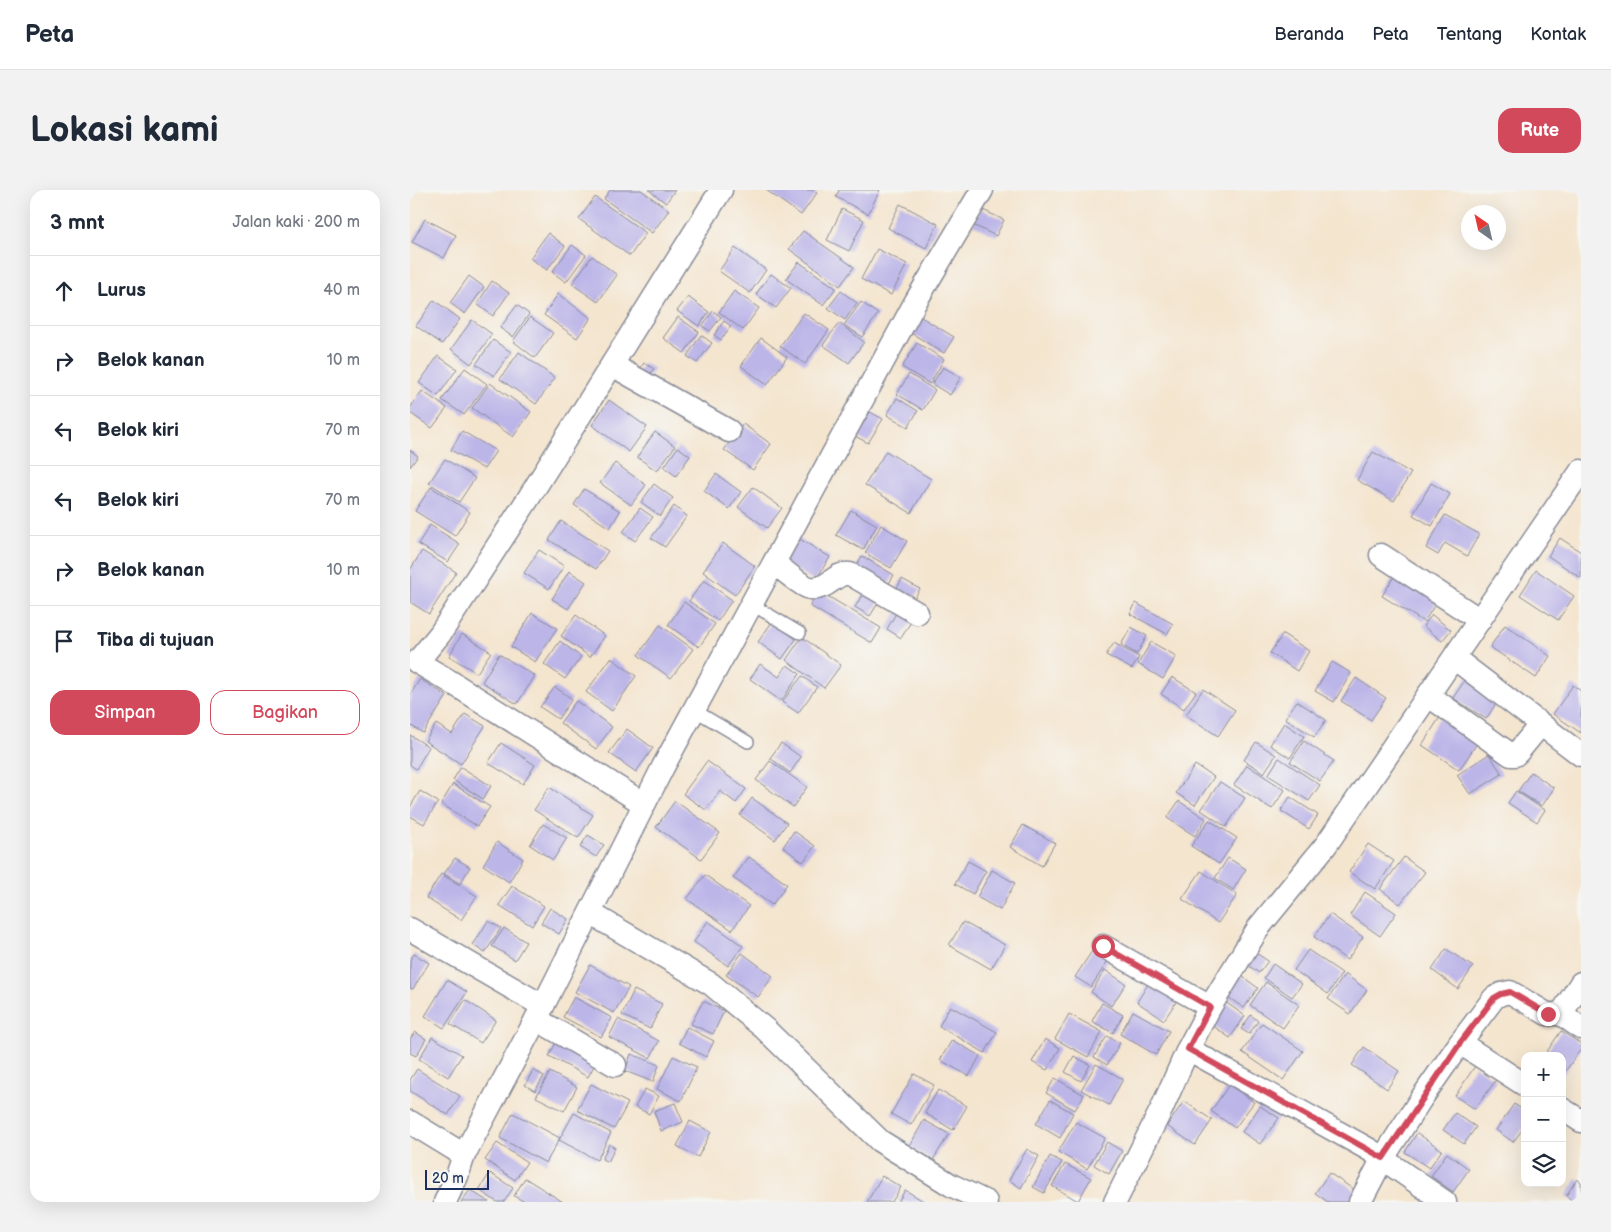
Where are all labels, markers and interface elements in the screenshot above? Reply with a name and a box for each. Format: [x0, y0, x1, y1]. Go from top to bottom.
text: Peta [25, 20, 74, 49]
text: Beranda [1274, 24, 1344, 45]
text: Peta [1372, 24, 1409, 45]
text: Tentang [1437, 24, 1502, 45]
text: Kontak [1530, 24, 1586, 45]
button: Rute [1498, 108, 1581, 153]
text: Lokasi kami [30, 109, 219, 152]
north arrow [1461, 205, 1506, 250]
text: 3 mnt [50, 210, 105, 235]
text: Jalan kaki · 200 m [233, 213, 360, 232]
icon: ahead [50, 277, 78, 305]
text: Lurus [97, 279, 146, 302]
text: 40 m [323, 281, 360, 300]
icon: right [50, 347, 78, 375]
text: Belok kanan [97, 349, 205, 372]
text: 10 m [327, 351, 360, 370]
icon: left [50, 417, 78, 445]
text: Belok kiri [97, 419, 179, 442]
text: 70 m [325, 421, 360, 440]
icon: left [50, 487, 78, 515]
text: Belok kiri [97, 489, 179, 512]
text: 70 m [325, 491, 360, 510]
icon: right [50, 557, 78, 585]
text: Belok kanan [97, 559, 205, 582]
text: 10 m [327, 561, 360, 580]
icon: arrive [50, 627, 78, 655]
text: Tiba di tujuan [97, 629, 214, 652]
button: Simpan [50, 690, 200, 735]
button: Bagikan [210, 690, 360, 735]
route start [1092, 935, 1115, 958]
route end [1537, 1003, 1560, 1026]
map controls [1521, 1052, 1566, 1187]
button: + [1521, 1052, 1566, 1097]
button: − [1521, 1097, 1566, 1142]
button: layers [1521, 1142, 1566, 1187]
scale bar [425, 1167, 489, 1190]
text: 20 m [432, 1170, 464, 1187]

